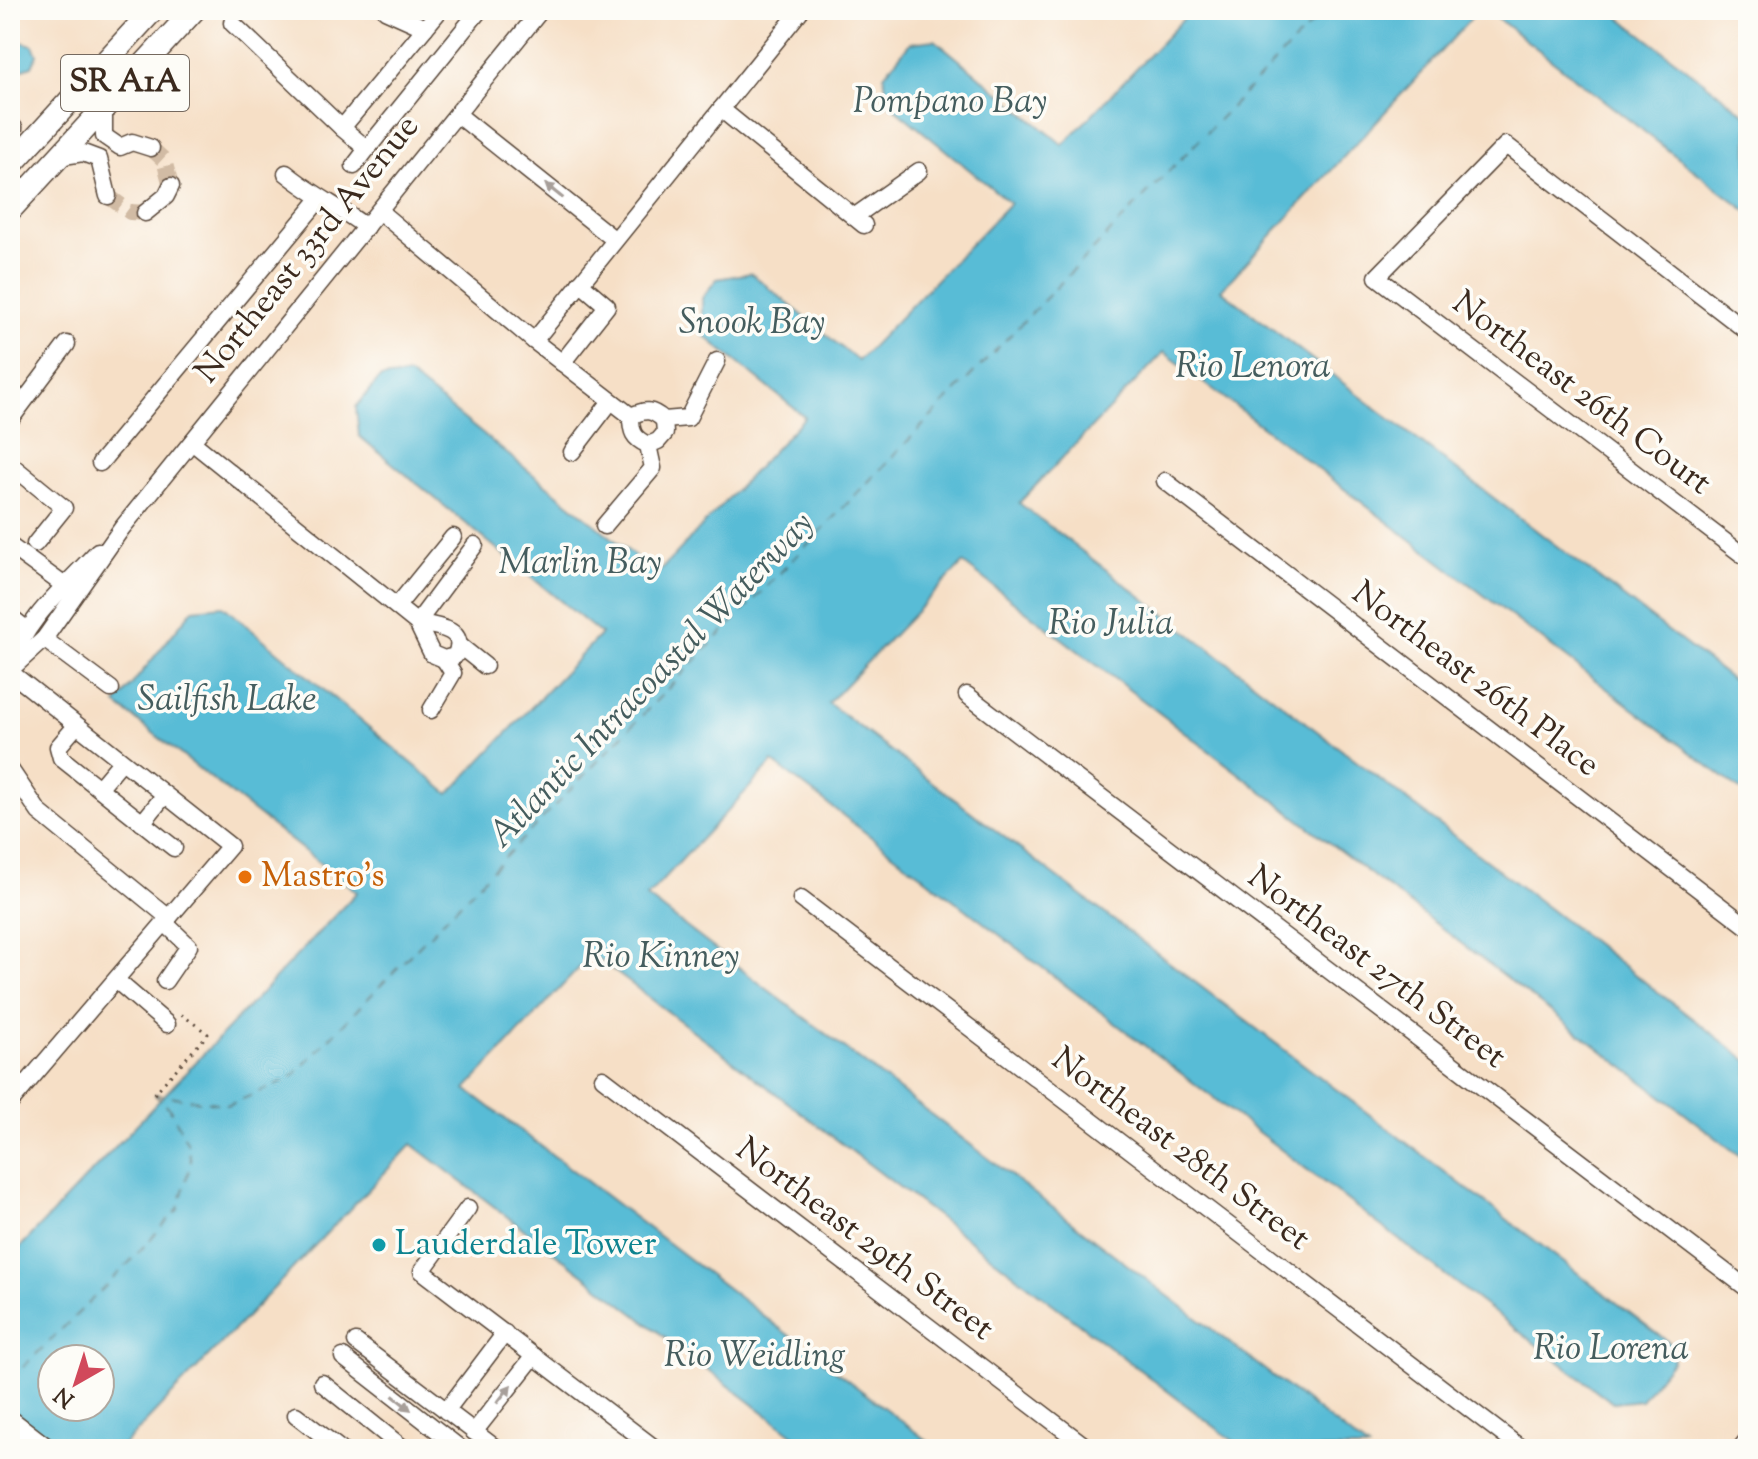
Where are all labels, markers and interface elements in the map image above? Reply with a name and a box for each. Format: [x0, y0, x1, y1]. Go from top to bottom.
road number: SR A1A [61, 55, 189, 111]
water label: Pompano Bay [853, 77, 1047, 129]
street label: Northeast 33rd Avenue [184, 105, 432, 395]
one-way arrow [544, 184, 564, 200]
street label: Northeast 26th Court [1441, 280, 1721, 508]
water label: Snook Bay [679, 298, 825, 350]
water label: Rio Lenora [1175, 342, 1331, 394]
water label: Atlantic Intracoastal Waterway [477, 501, 827, 861]
water label: Marlin Bay [498, 538, 662, 590]
street label: Northeast 26th Place [1341, 570, 1609, 790]
water label: Rio Julia [1048, 599, 1174, 651]
water label: Sailfish Lake [138, 675, 316, 727]
place label: Mastro's [261, 853, 385, 902]
street label: Northeast 27th Street [1236, 854, 1516, 1082]
marker: Mastro's [236, 868, 254, 886]
water label: Rio Kinney [583, 932, 739, 984]
street label: Northeast 28th Street [1040, 1036, 1320, 1264]
street label: Northeast 29th Street [725, 1127, 1004, 1354]
place label: Lauderdale Tower [395, 1221, 657, 1270]
marker: Lauderdale Tower [370, 1236, 388, 1254]
water label: Rio Lorena [1533, 1324, 1689, 1376]
water label: Rio Weidling [664, 1331, 846, 1383]
north arrow [36, 1343, 116, 1423]
text: N [48, 1378, 82, 1414]
one-way arrow [495, 1384, 512, 1404]
one-way arrow [392, 1395, 412, 1411]

